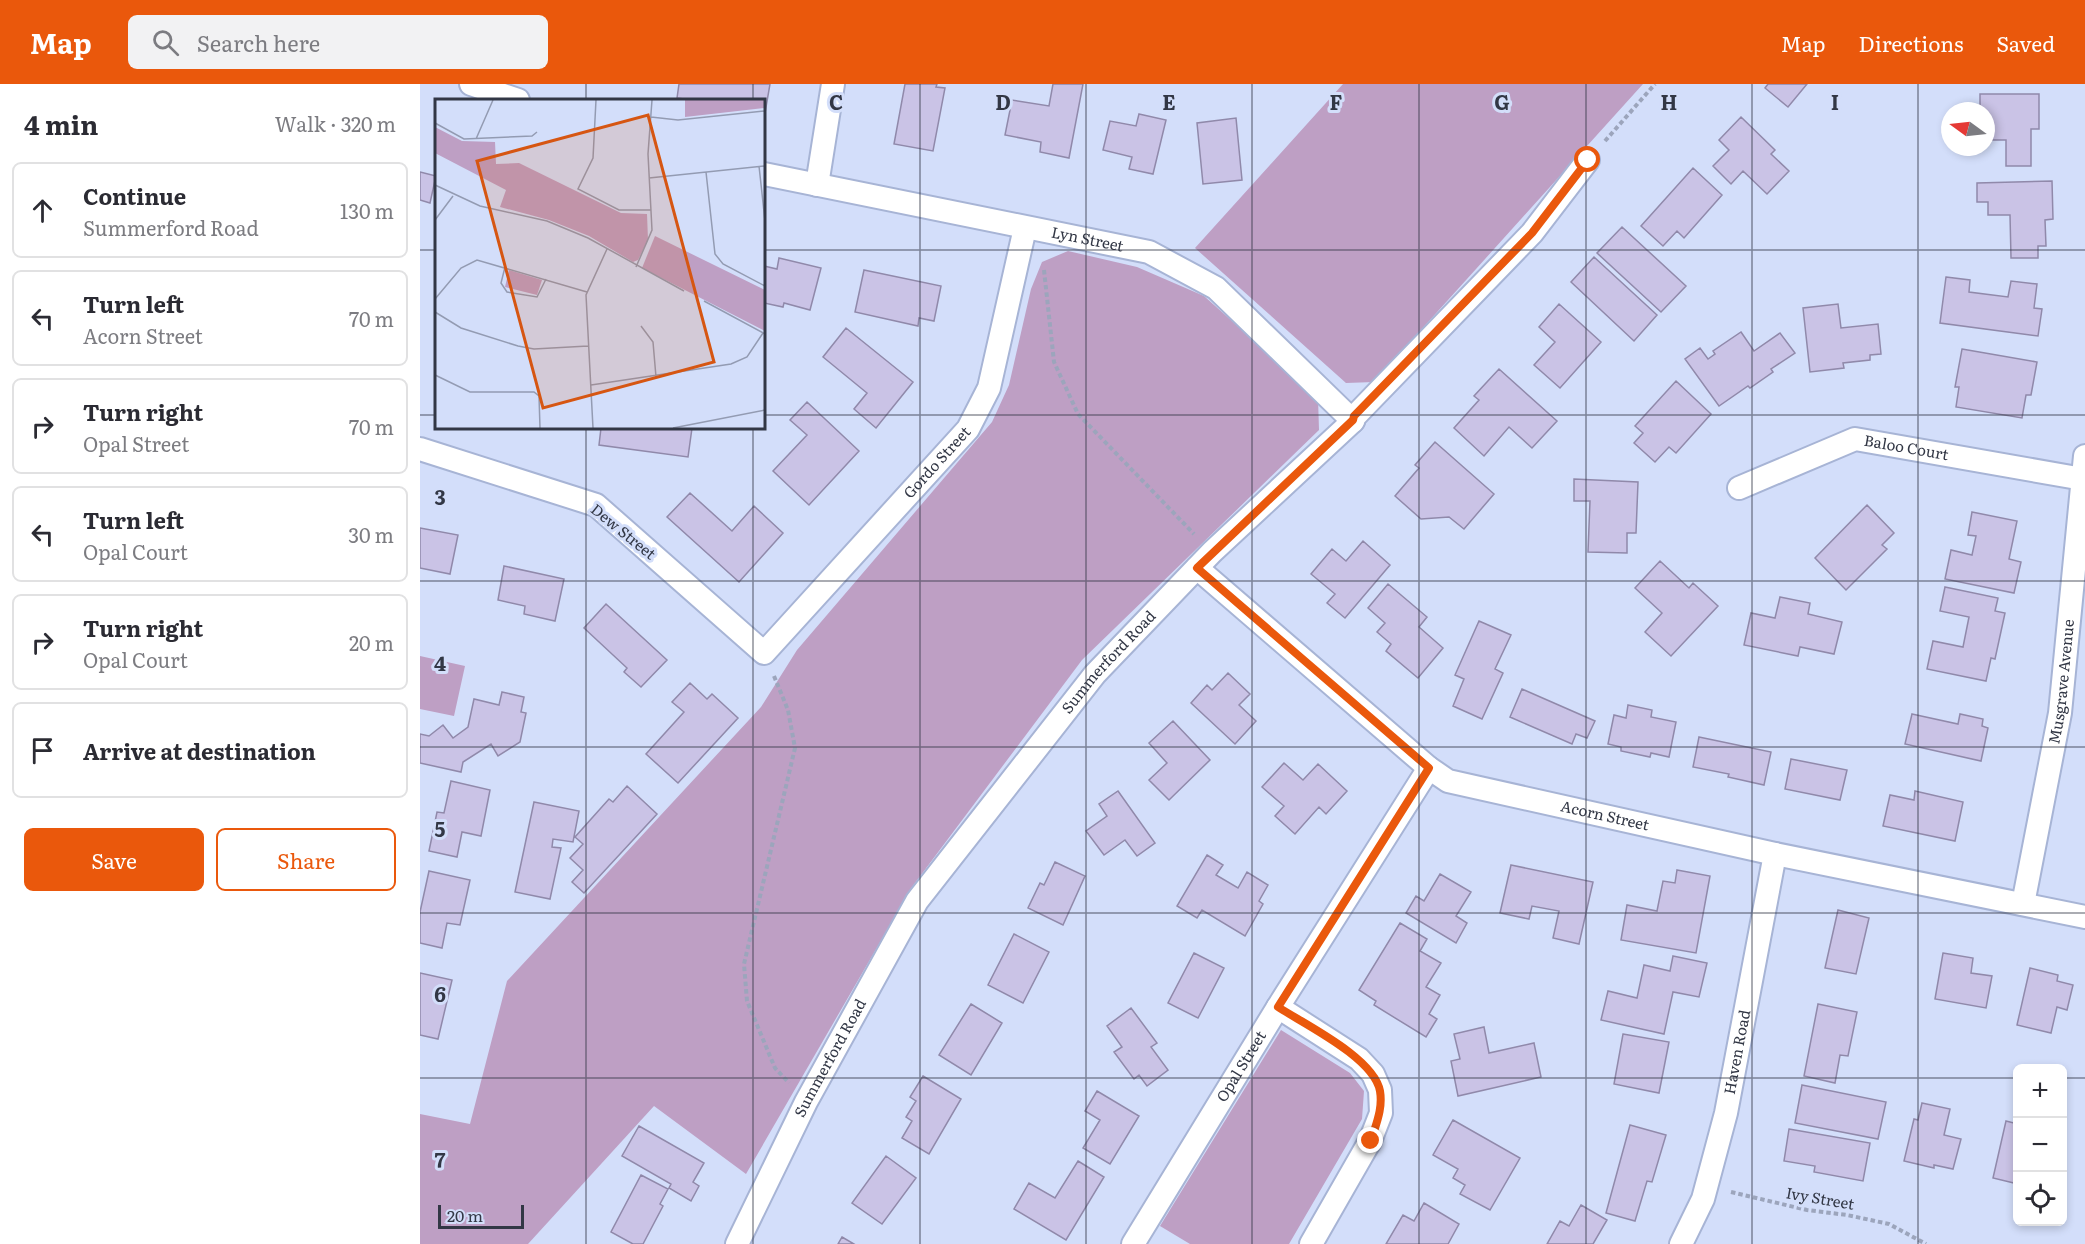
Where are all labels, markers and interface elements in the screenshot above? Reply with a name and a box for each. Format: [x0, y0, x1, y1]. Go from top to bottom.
search box [128, 15, 548, 69]
text: Map [30, 21, 92, 63]
icon: search [149, 26, 182, 59]
text: Search here [197, 26, 320, 59]
text: Map [1781, 27, 1826, 58]
text: Directions [1859, 27, 1964, 58]
text: Saved [1997, 27, 2055, 58]
text: C [829, 86, 843, 116]
text: D [995, 86, 1011, 116]
text: E [1162, 86, 1176, 116]
text: F [1330, 86, 1343, 116]
text: G [1494, 86, 1510, 116]
text: H [1661, 86, 1677, 116]
text: I [1831, 86, 1839, 116]
inset map [435, 99, 765, 429]
north arrow [1941, 102, 1995, 156]
text: 4 min [24, 104, 98, 143]
text: Walk · 320 m [275, 108, 396, 138]
route start [1574, 146, 1600, 172]
text: Continue [83, 179, 186, 212]
icon: ahead [26, 194, 59, 227]
text: 130 m [340, 195, 394, 225]
text: Summerford Road [83, 212, 259, 242]
street label: Lyn Street [1050, 220, 1126, 257]
text: Turn left [83, 287, 184, 320]
icon: left [26, 302, 59, 335]
text: 70 m [349, 303, 394, 333]
text: Acorn Street [83, 320, 203, 350]
text: Turn right [83, 395, 203, 428]
icon: right [26, 410, 59, 443]
text: 70 m [349, 411, 394, 441]
street label: Gordo Street [897, 420, 975, 503]
text: Opal Street [83, 428, 189, 458]
street label: Baloo Court [1863, 428, 1951, 465]
text: 3 [434, 481, 446, 511]
street label: Dew Street [586, 497, 661, 564]
text: Turn left [83, 503, 184, 536]
icon: left [26, 518, 59, 551]
text: 30 m [348, 519, 394, 549]
text: Opal Court [83, 536, 188, 566]
street label: Summerford Road [1055, 604, 1160, 718]
text: Turn right [83, 611, 203, 644]
street label: Musgrave Avenue [2041, 618, 2079, 746]
icon: right [26, 626, 59, 659]
text: 20 m [349, 627, 394, 657]
text: Opal Court [83, 644, 188, 674]
text: 4 [434, 647, 446, 677]
icon: arrive [26, 734, 59, 767]
text: Arrive at destination [83, 734, 316, 767]
street label: Acorn Street [1559, 794, 1652, 836]
text: 5 [435, 813, 446, 843]
button: Save [24, 828, 204, 891]
button: Share [216, 828, 396, 891]
text: 6 [434, 978, 446, 1008]
street label: Summerford Road [787, 994, 871, 1121]
street label: Haven Road [1717, 1008, 1755, 1096]
street label: Opal Street [1210, 1026, 1271, 1106]
map controls [2013, 1064, 2067, 1226]
button: + [2013, 1064, 2067, 1118]
button: − [2013, 1118, 2067, 1172]
route end [1357, 1127, 1383, 1153]
text: 7 [435, 1144, 446, 1174]
button: locate [2013, 1172, 2067, 1226]
street label: Ivy Street [1784, 1180, 1856, 1215]
scale bar [438, 1202, 524, 1230]
text: 20 m [447, 1203, 483, 1227]

